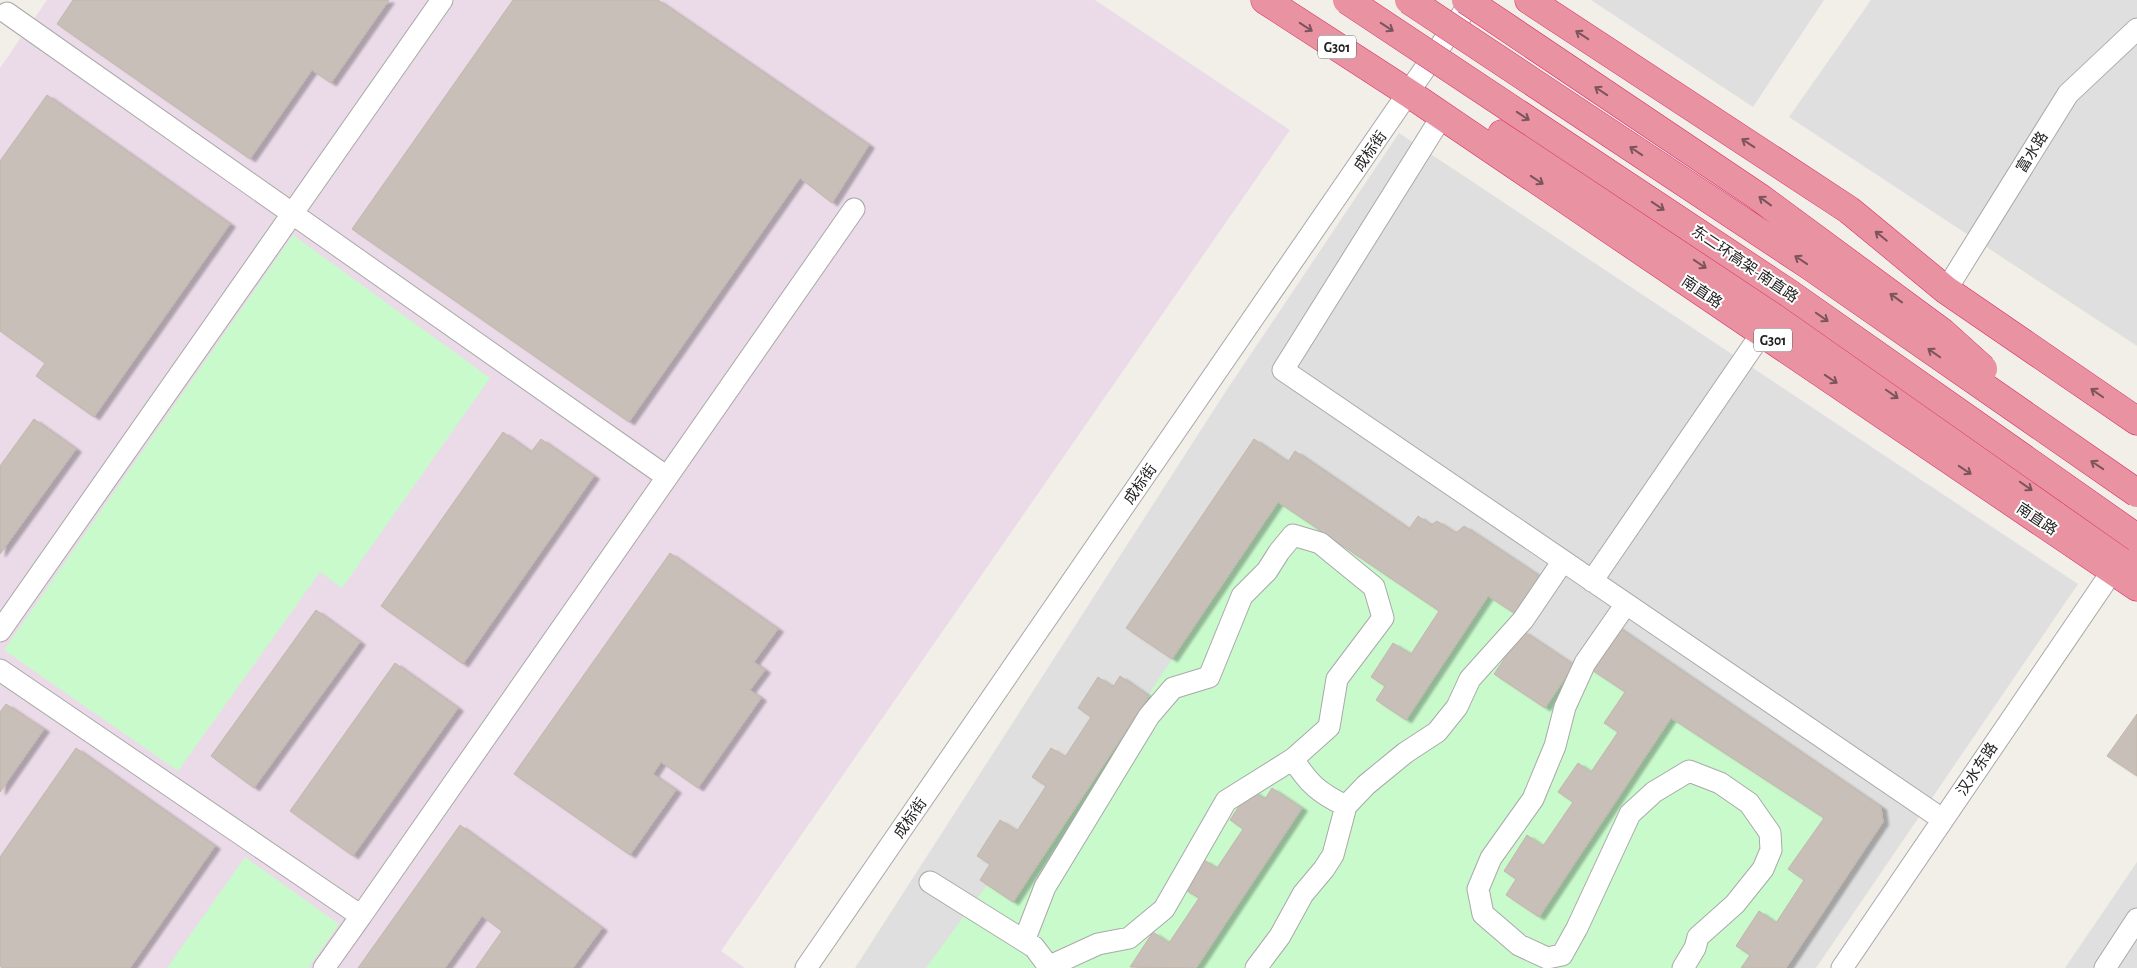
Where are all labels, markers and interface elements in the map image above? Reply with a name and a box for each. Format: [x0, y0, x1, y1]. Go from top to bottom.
one-way arrow [1299, 21, 1313, 32]
one-way arrow [1380, 22, 1394, 32]
one-way arrow [1576, 30, 1590, 40]
road number: G301 [1318, 36, 1356, 58]
one-way arrow [1595, 86, 1609, 96]
one-way arrow [1516, 111, 1530, 121]
street label: 成标街 [1351, 128, 1389, 174]
street label: 富水路 [2013, 129, 2051, 175]
one-way arrow [1741, 138, 1755, 148]
one-way arrow [1630, 145, 1644, 155]
one-way arrow [1530, 175, 1544, 185]
one-way arrow [1759, 196, 1772, 207]
one-way arrow [1651, 201, 1665, 211]
street label: 东二环高架-南直路 [1688, 222, 1802, 306]
one-way arrow [1875, 230, 1888, 241]
one-way arrow [1794, 255, 1808, 265]
one-way arrow [1692, 259, 1706, 269]
street label: 南直路 [1678, 272, 1726, 312]
one-way arrow [1889, 293, 1903, 303]
one-way arrow [1815, 312, 1829, 322]
road number: G301 [1754, 328, 1792, 352]
one-way arrow [1928, 348, 1942, 358]
one-way arrow [1823, 374, 1837, 384]
one-way arrow [2090, 388, 2104, 398]
one-way arrow [1885, 389, 1899, 399]
one-way arrow [2090, 460, 2104, 470]
street label: 成标街 [1121, 461, 1159, 507]
one-way arrow [1958, 465, 1972, 475]
one-way arrow [2019, 481, 2033, 491]
street label: 南直路 [2014, 500, 2060, 538]
street label: 汉水东路 [1954, 740, 2000, 798]
street label: 成标街 [891, 795, 929, 841]

